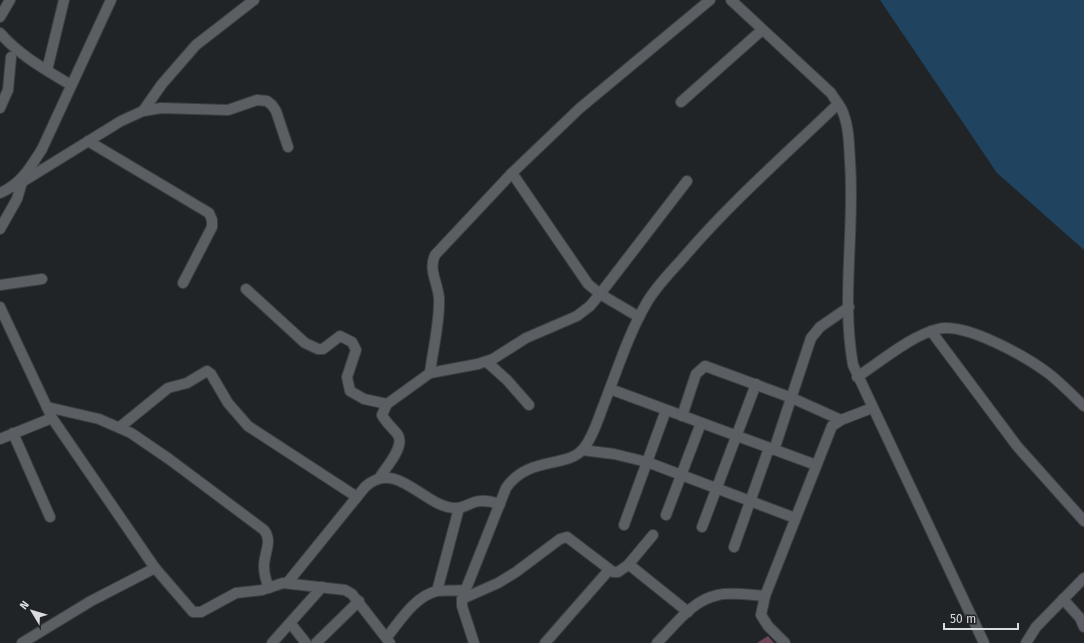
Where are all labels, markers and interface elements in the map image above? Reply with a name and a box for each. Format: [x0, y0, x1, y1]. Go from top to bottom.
north arrow [12, 591, 52, 631]
text: N [17, 598, 32, 612]
scale bar [944, 605, 1018, 631]
text: 50 m [950, 612, 976, 626]

